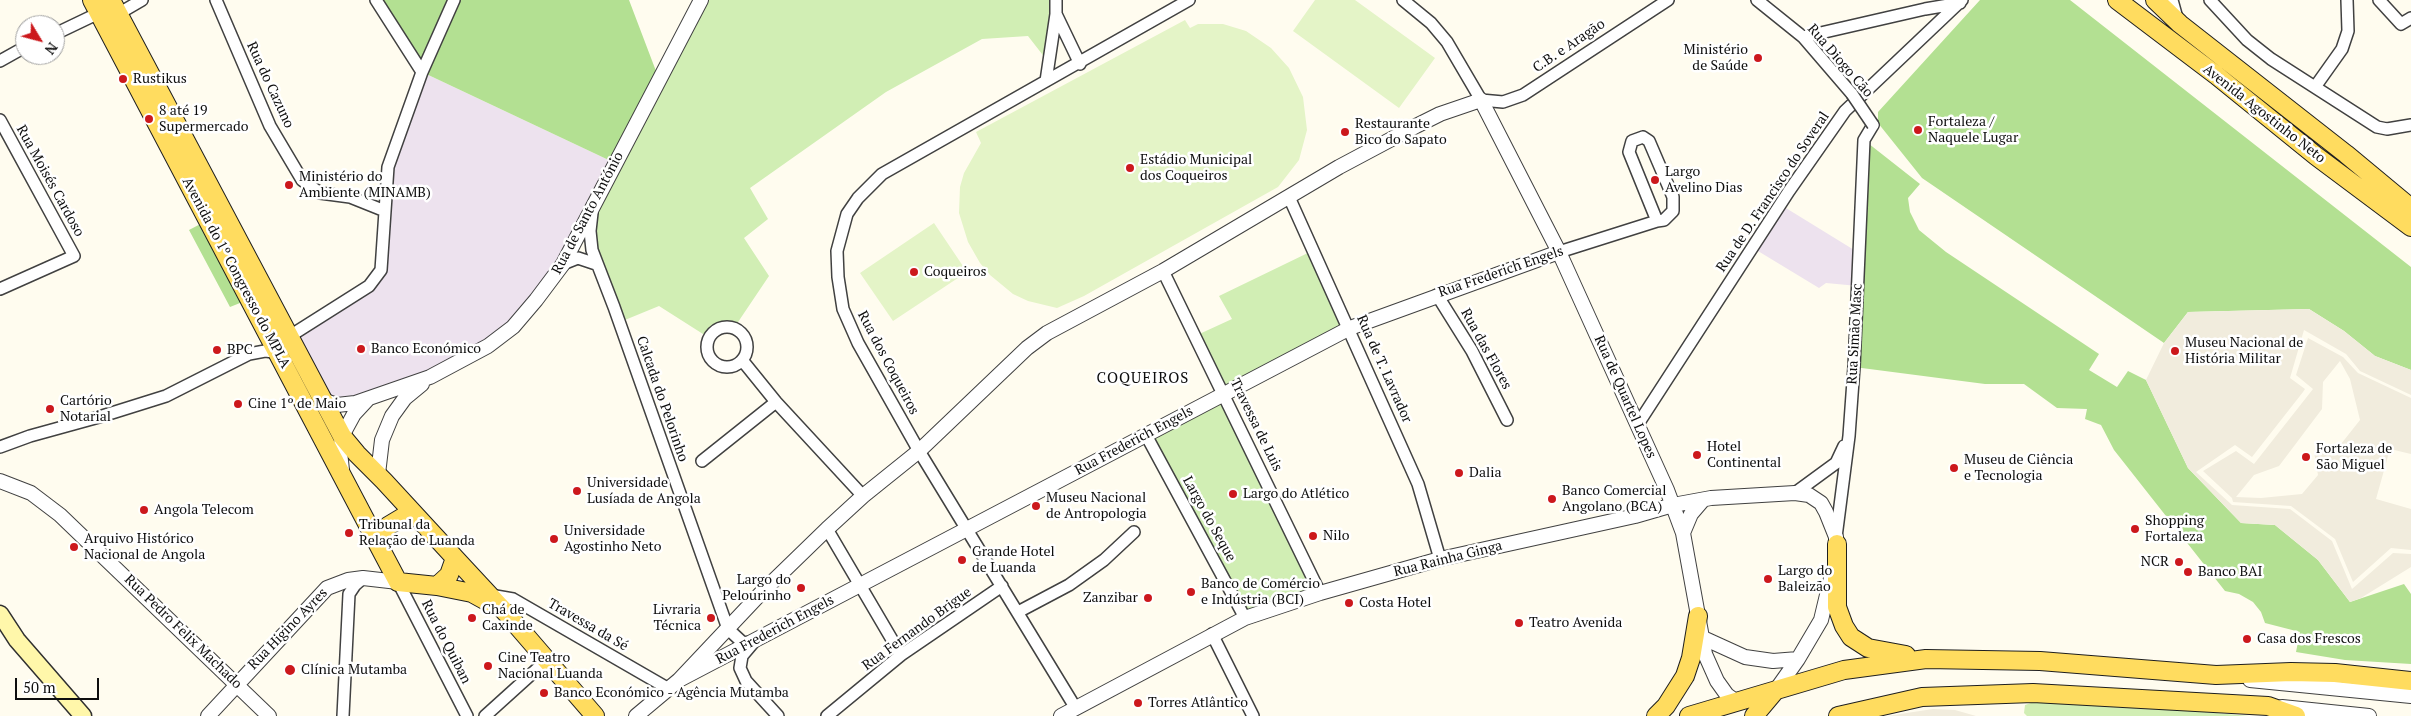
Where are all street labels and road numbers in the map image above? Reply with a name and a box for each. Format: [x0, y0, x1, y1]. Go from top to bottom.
street label: C.B. e Aragão [1530, 16, 1608, 76]
street label: Rua Diogo Cão [1804, 21, 1876, 101]
street label: Rua do Cazuno [243, 39, 297, 131]
street label: Avenida Agostinho Neto [2199, 61, 2329, 167]
street label: Rua de D. Francisco do Soveral [1713, 109, 1833, 275]
street label: Rua Moisés Cardoso [12, 122, 88, 240]
street label: Rua de Santo António [549, 149, 627, 277]
street label: Avenida do 1º Congresso do MPLA [178, 175, 294, 371]
street label: Rua Frederich Engels [1436, 243, 1566, 301]
street label: Rua Simão Masc [1844, 283, 1866, 385]
street label: Rua das Flores [1457, 306, 1515, 392]
street label: Rua dos Coqueiros [854, 308, 922, 418]
street label: Rua de T. Lavrador [1353, 313, 1415, 425]
street label: Rua de Quartel Lopes [1590, 333, 1660, 461]
street label: Calcada do Pelorinho [633, 334, 691, 464]
street label: Travessa de Luis [1226, 376, 1286, 474]
street label: Rua Frederich Engels [1072, 403, 1196, 479]
street label: Largo do Seque [1179, 473, 1239, 565]
street label: Rua Rainha Ginga [1392, 537, 1504, 581]
street label: Rua Pedro Felix Machado [121, 571, 245, 693]
street label: Rua Fernando Brigue [859, 584, 975, 674]
street label: Rua Higino Ayres [245, 585, 331, 673]
street label: Rua Frederich Engels [713, 592, 837, 668]
street label: Travessa da Sé [545, 595, 631, 655]
street label: Rua do Quiban [418, 597, 474, 687]

